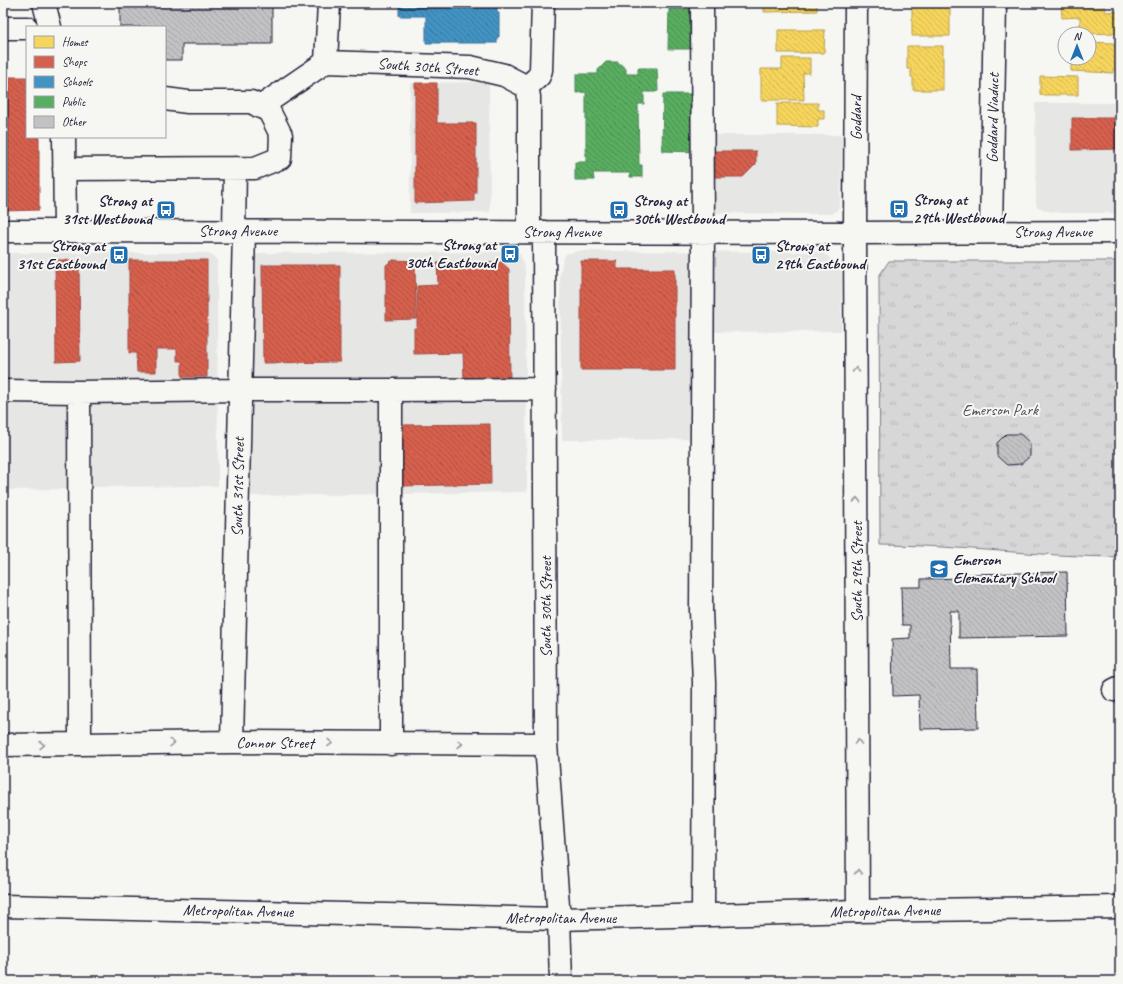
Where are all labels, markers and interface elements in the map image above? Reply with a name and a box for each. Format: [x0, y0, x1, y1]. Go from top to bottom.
legend [26, 26, 166, 138]
north arrow [1057, 26, 1097, 66]
text: N [1074, 29, 1083, 43]
text: Homes [62, 34, 89, 50]
text: Shops [62, 54, 87, 70]
street label: South 30th Street [377, 54, 481, 81]
street label: Goddard Viaduct [982, 71, 1004, 163]
text: Schools [62, 74, 94, 90]
street label: Goddard [846, 93, 866, 140]
text: Public [62, 94, 86, 110]
text: Other [62, 114, 88, 130]
place label: Strong at 29th Westbound [913, 190, 1007, 228]
place label: Strong at 31st Westbound [62, 191, 155, 229]
place label: Strong at 30th Westbound [633, 191, 727, 229]
bus stop icon: Strong at 29th Westbound [888, 198, 910, 220]
bus stop icon: Strong at 31st Westbound [155, 199, 177, 221]
bus stop icon: Strong at 30th Westbound [608, 199, 630, 221]
street label: Strong Avenue [199, 221, 279, 241]
street label: Strong Avenue [523, 222, 603, 242]
street label: Strong Avenue [1014, 222, 1094, 242]
place label: Strong at 30th Eastbound [406, 235, 499, 273]
place label: Strong at 31st Eastbound [17, 236, 108, 274]
place label: Strong at 29th Eastbound [775, 236, 868, 274]
bus stop icon: Strong at 30th Eastbound [499, 243, 521, 265]
bus stop icon: Strong at 31st Eastbound [108, 244, 130, 266]
bus stop icon: Strong at 29th Eastbound [750, 244, 772, 266]
one-way arrow [852, 367, 860, 373]
park label: Emerson Park [962, 400, 1039, 420]
street label: South 31st Street [227, 436, 249, 537]
one-way arrow [853, 497, 861, 503]
street label: South 29th Street [847, 520, 867, 622]
place label: Emerson Elementary School [953, 550, 1058, 588]
street label: South 30th Street [536, 555, 556, 657]
school or university icon: Emerson Elementary School [928, 558, 950, 580]
street label: Connor Street [236, 733, 317, 753]
one-way arrow [169, 739, 175, 747]
one-way arrow [327, 739, 333, 747]
one-way arrow [854, 739, 862, 745]
one-way arrow [457, 740, 463, 748]
one-way arrow [39, 741, 45, 749]
one-way arrow [854, 869, 862, 875]
street label: Metropolitan Avenue [183, 900, 295, 922]
street label: Metropolitan Avenue [830, 900, 942, 922]
street label: Metropolitan Avenue [506, 908, 618, 928]

